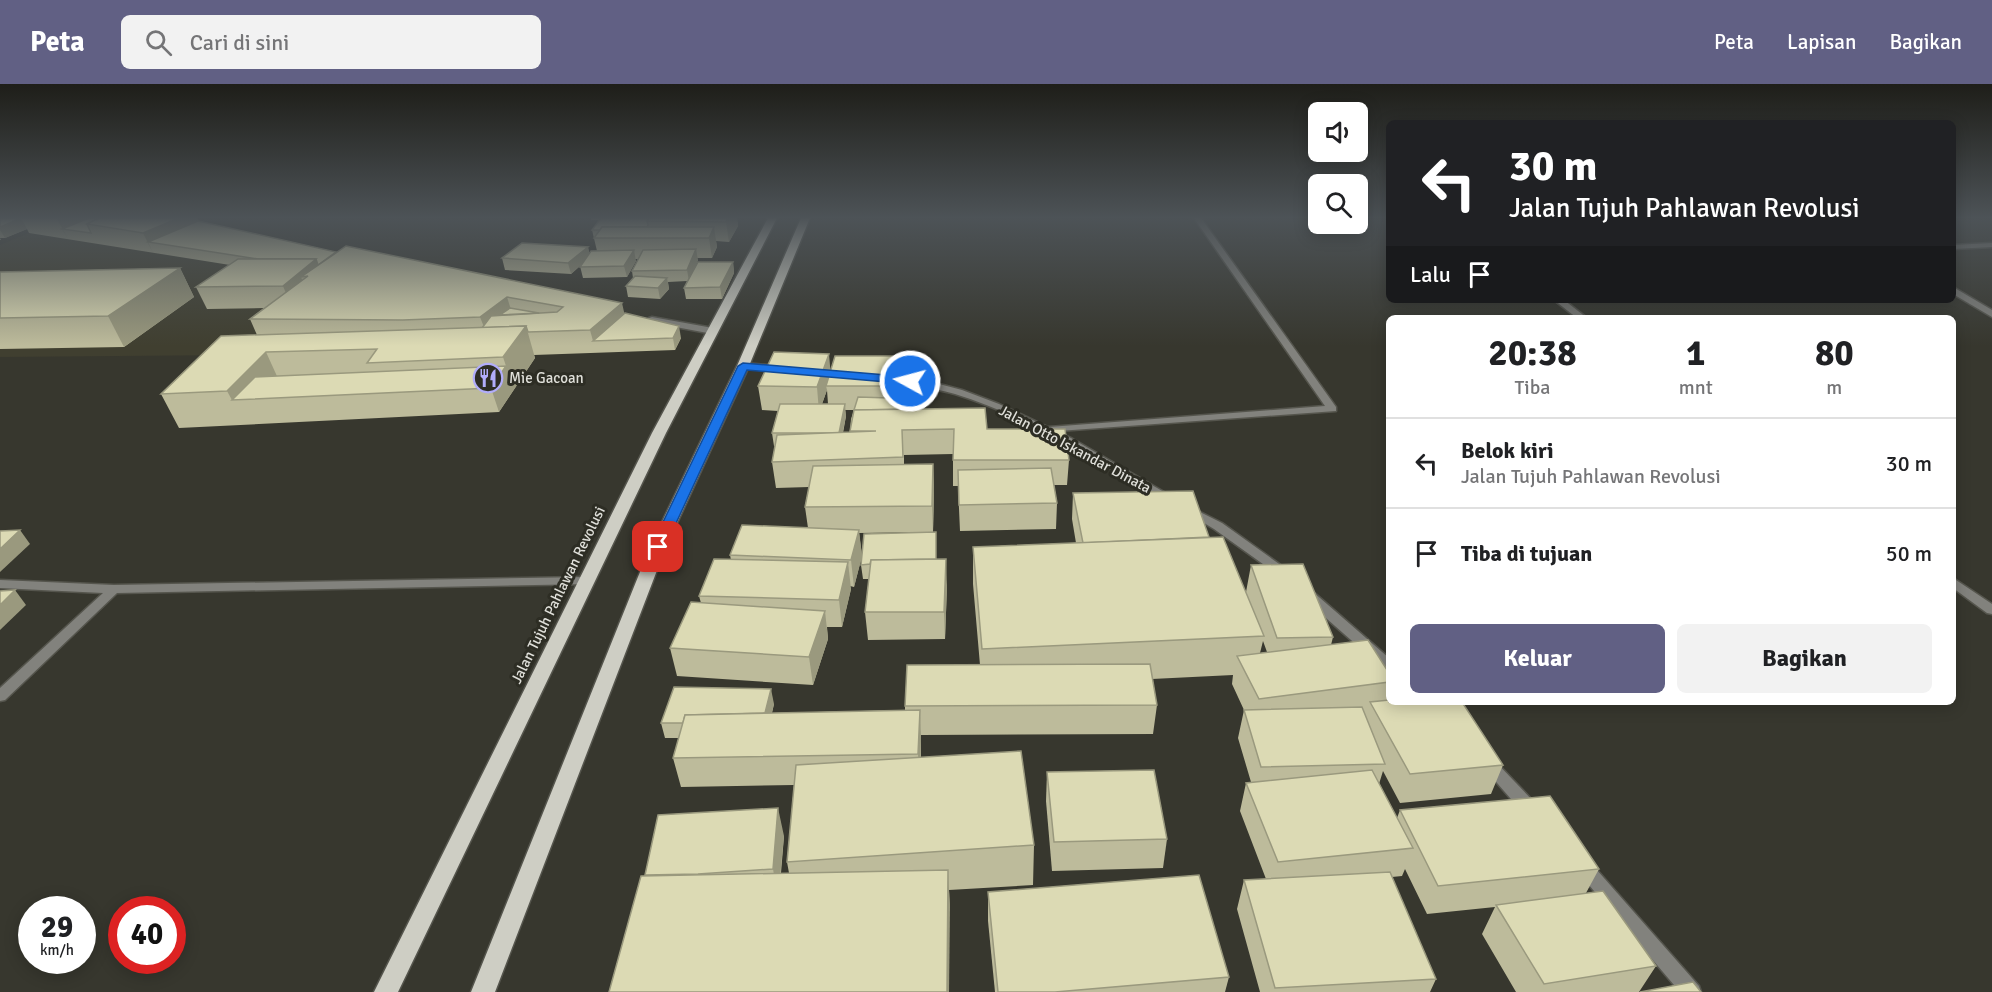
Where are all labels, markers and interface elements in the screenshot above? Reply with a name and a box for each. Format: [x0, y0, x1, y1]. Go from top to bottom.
search box [121, 15, 541, 69]
text: Peta [30, 25, 85, 59]
icon: search [142, 26, 175, 59]
text: Cari di sini [190, 29, 289, 56]
text: Peta [1714, 29, 1754, 55]
text: Lapisan [1787, 29, 1856, 55]
text: Bagikan [1889, 29, 1962, 55]
map controls [1308, 102, 1368, 234]
button: sound [1308, 102, 1368, 162]
text: 30 m [1509, 141, 1598, 192]
icon: left [1410, 144, 1488, 222]
button: search [1308, 174, 1368, 234]
text: Jalan Tujuh Pahlawan Revolusi [1509, 192, 1860, 225]
icon: arrive [1463, 258, 1496, 291]
text: Lalu [1410, 261, 1451, 288]
text: 20:38 [1488, 331, 1577, 376]
text: 1 [1686, 331, 1705, 376]
text: 80 [1815, 331, 1854, 376]
position arrow [878, 349, 942, 413]
restaurant icon: Mie Gacoan [472, 362, 504, 394]
place label: Mie Gacoan [509, 369, 584, 387]
text: Tiba [1514, 375, 1550, 400]
text: mnt [1679, 375, 1713, 400]
text: m [1826, 375, 1842, 400]
street label: Jalan Otto Iskandar Dinata [996, 401, 1154, 497]
text: Belok kiri [1461, 437, 1554, 464]
icon: left [1410, 447, 1443, 480]
text: 30 m [1886, 450, 1932, 477]
text: Jalan Tujuh Pahlawan Revolusi [1461, 464, 1721, 489]
street label: Jalan Tujuh Pahlawan Revolusi [507, 503, 609, 687]
pin [632, 521, 683, 572]
icon: arrive [641, 530, 674, 563]
icon: arrive [1410, 537, 1443, 570]
text: Tiba di tujuan [1461, 540, 1592, 567]
text: 50 m [1886, 540, 1932, 567]
button: Keluar [1410, 624, 1665, 693]
button: Bagikan [1677, 624, 1932, 693]
speed limit sign: 40 [108, 896, 186, 974]
text: 29 [41, 909, 73, 946]
text: km/h [40, 941, 74, 959]

